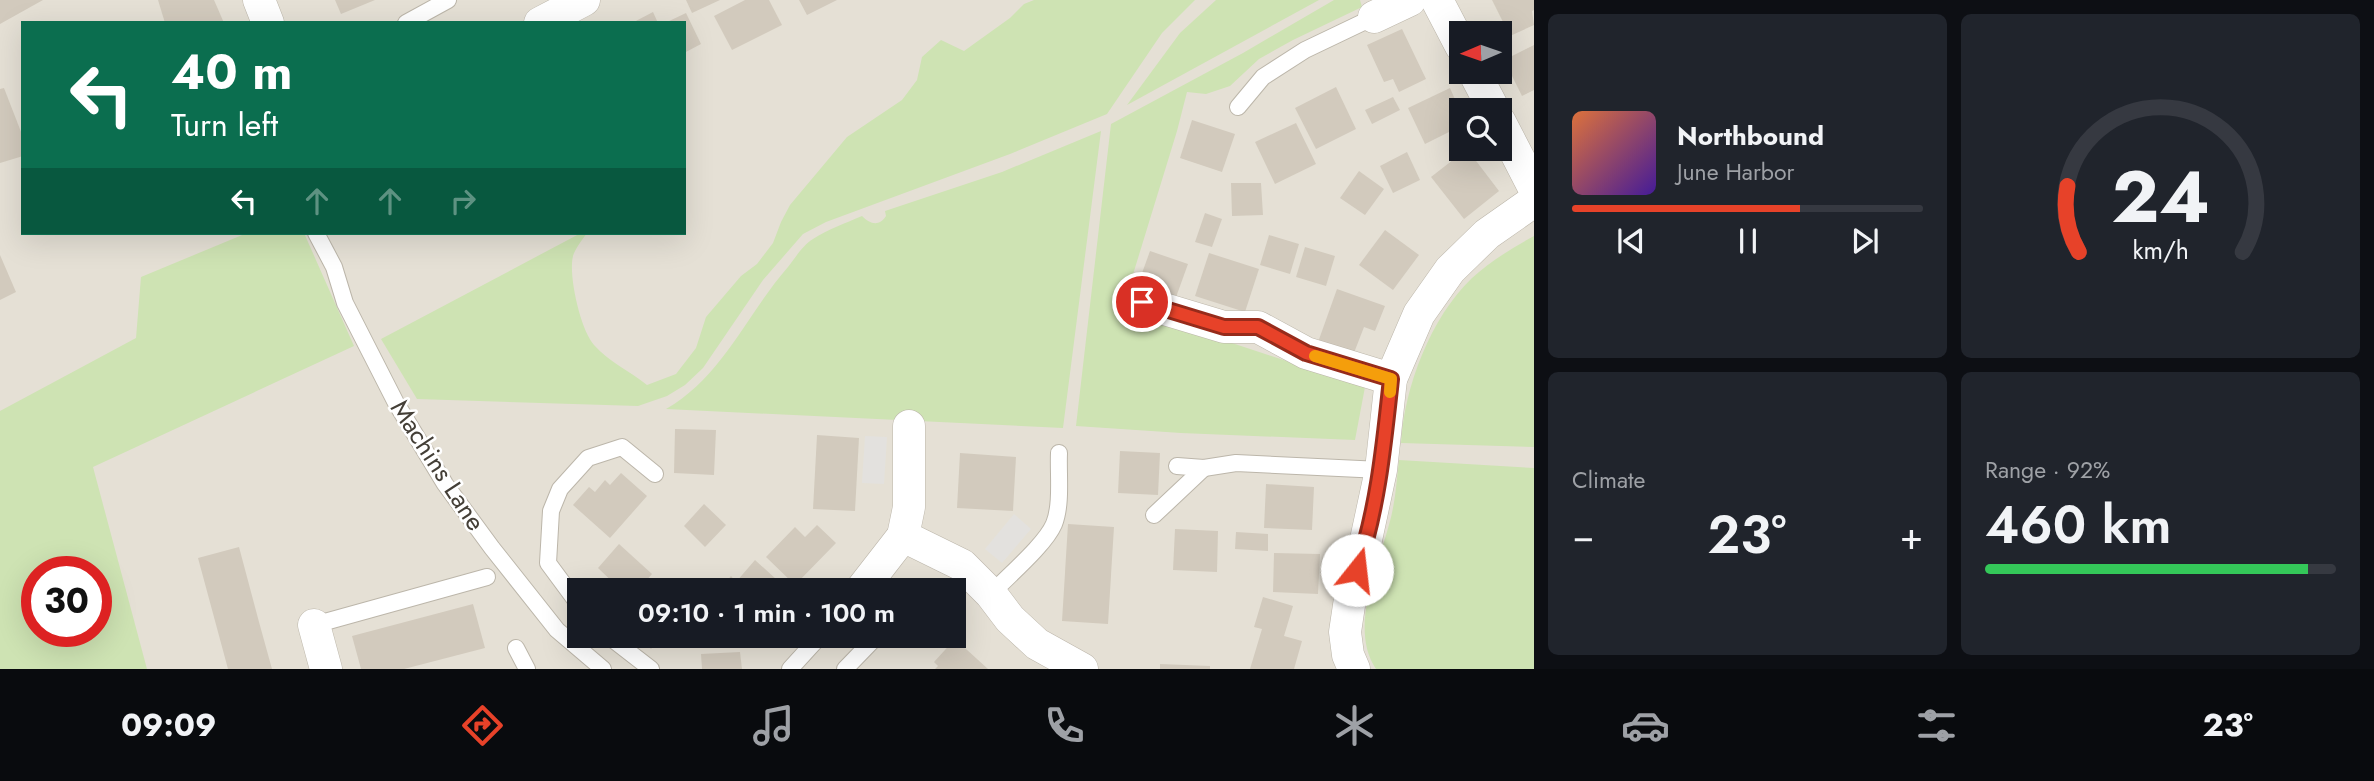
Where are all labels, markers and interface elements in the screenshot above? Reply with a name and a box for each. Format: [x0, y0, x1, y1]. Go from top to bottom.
north arrow [1449, 21, 1512, 84]
map controls [1449, 21, 1512, 161]
text: 40 m [171, 37, 293, 107]
icon: left [56, 49, 147, 140]
button: search [1449, 98, 1512, 161]
text: Turn left [171, 102, 278, 148]
text: Northbound [1677, 117, 1824, 155]
text: 24 [2111, 144, 2210, 249]
text: June Harbor [1677, 155, 1794, 189]
icon: left [225, 182, 263, 220]
icon: ahead [298, 182, 336, 220]
icon: ahead [371, 182, 409, 220]
icon: right [444, 182, 482, 220]
icon: previous [1612, 222, 1650, 260]
icon: pause [1729, 222, 1767, 260]
icon: next [1846, 222, 1884, 260]
text: km/h [2132, 232, 2189, 268]
pin [1112, 272, 1172, 332]
icon: arrive [1123, 283, 1161, 321]
street label: Machins Lane [381, 392, 495, 538]
text: Range · 92% [1985, 453, 2110, 487]
text: Climate [1572, 463, 1645, 497]
text: 460 km [1985, 487, 2172, 563]
text: 23° [1708, 497, 1786, 573]
text: − [1572, 508, 1594, 563]
text: + [1900, 508, 1923, 563]
position arrow [1320, 533, 1394, 607]
speed limit sign: 30 [21, 556, 112, 647]
text: 09:10 · 1 min · 100 m [638, 594, 895, 632]
icon: directions [458, 701, 507, 750]
icon: music [749, 701, 798, 750]
icon: phone [1040, 701, 1089, 750]
icon: climate [1330, 701, 1379, 750]
icon: car [1621, 701, 1670, 750]
icon: filters [1912, 701, 1961, 750]
text: 09:09 [121, 702, 216, 748]
text: 23° [2203, 702, 2253, 748]

